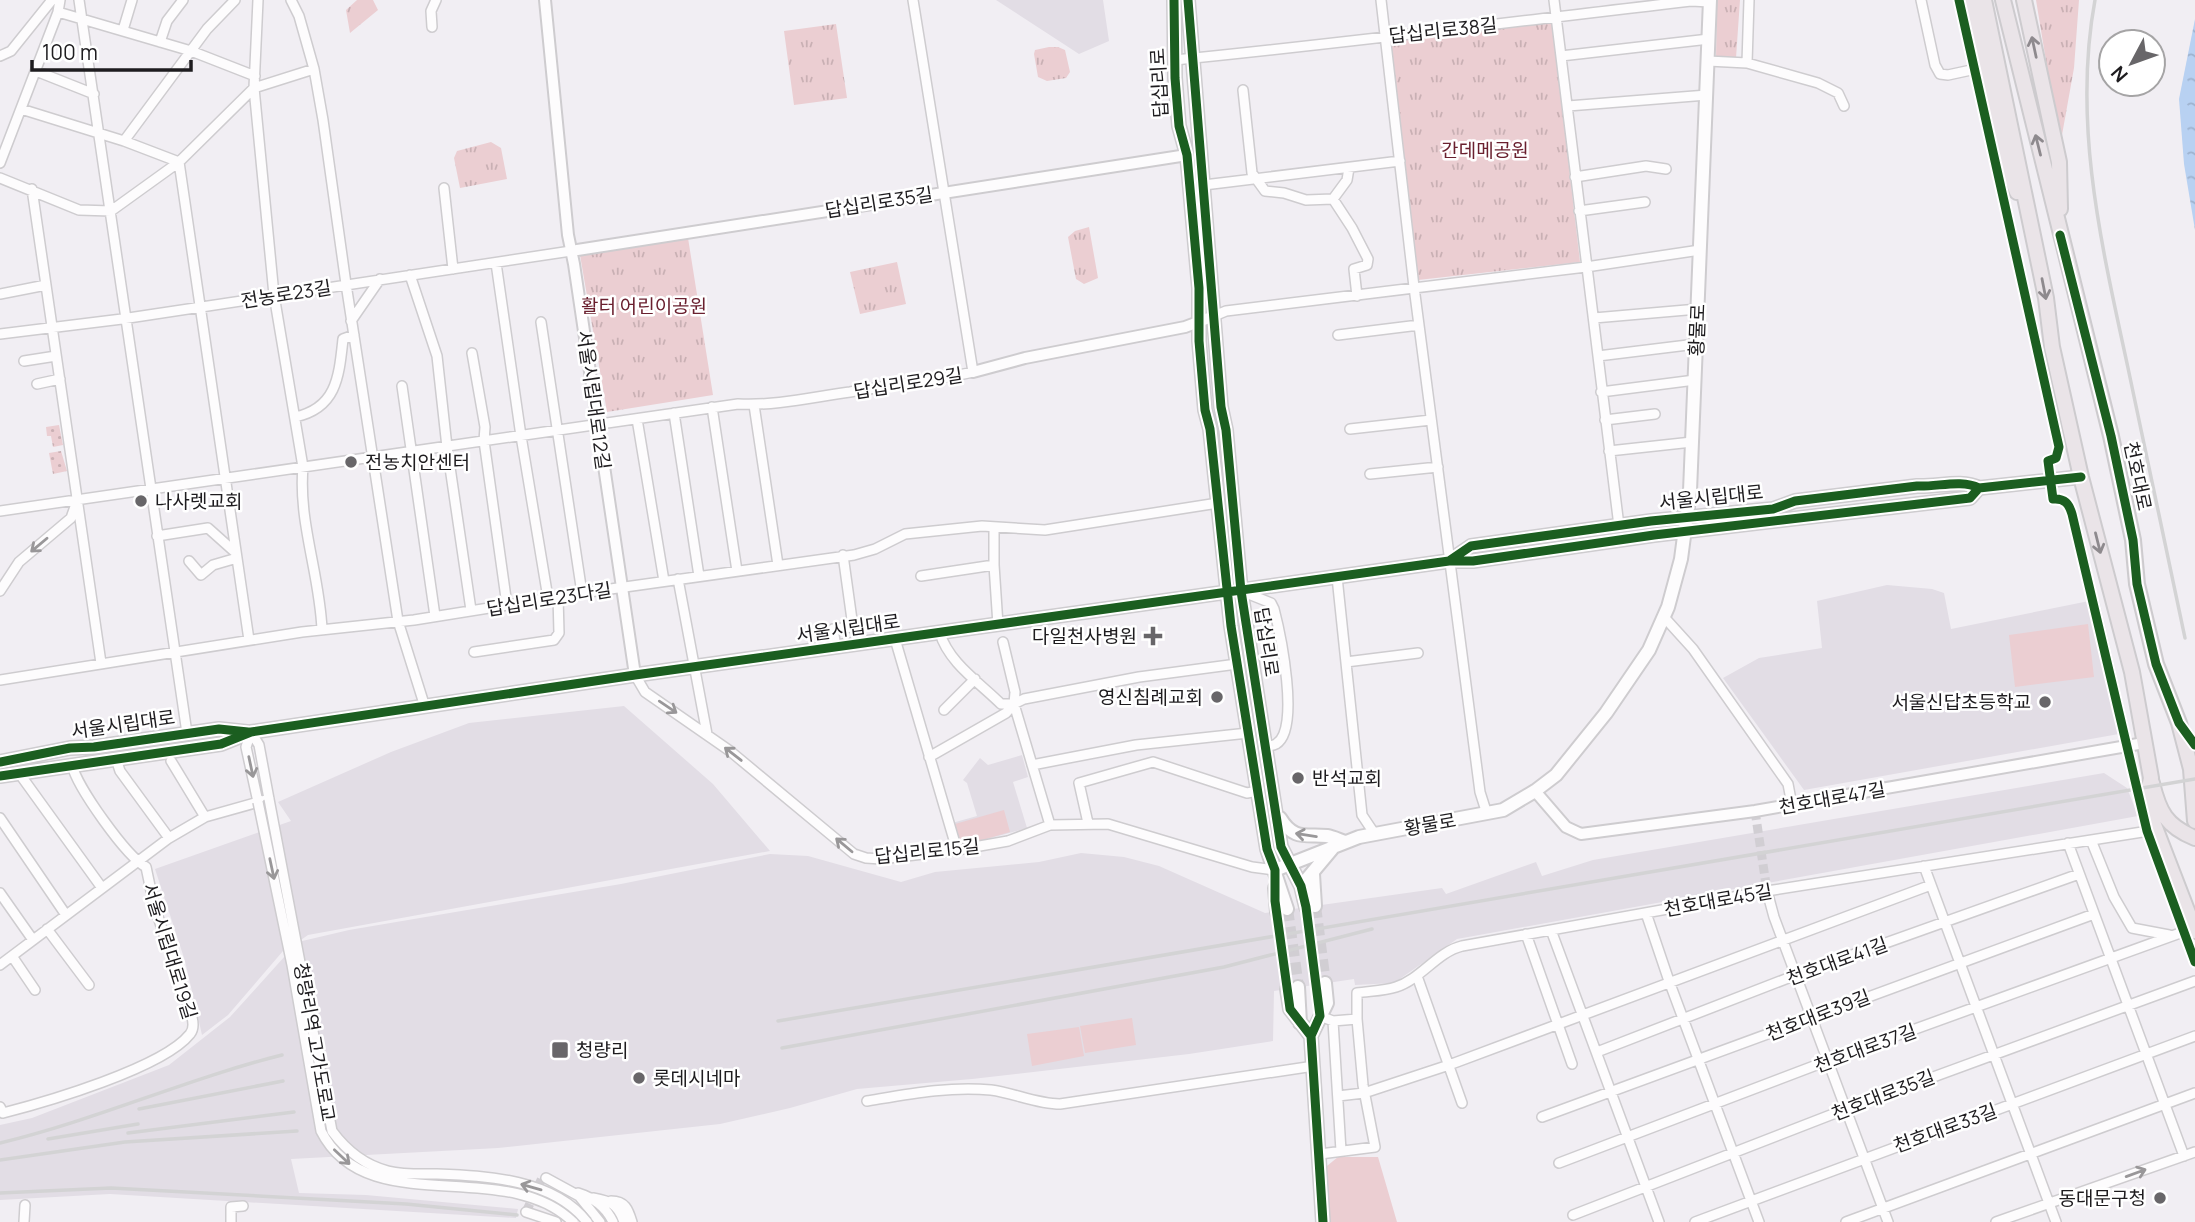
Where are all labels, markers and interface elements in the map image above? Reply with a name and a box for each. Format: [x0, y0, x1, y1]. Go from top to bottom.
street label: 답십리로38길 [1387, 11, 1499, 49]
scale bar [32, 28, 191, 72]
north arrow [2097, 28, 2167, 98]
one-way arrow [2026, 36, 2040, 59]
text: 100 m [42, 38, 98, 66]
street label: 답십리로 [1144, 47, 1174, 119]
text: N [2105, 60, 2133, 88]
one-way arrow [2031, 134, 2044, 157]
park label: 간데메공원 [1441, 137, 1529, 163]
street label: 답십리로35길 [823, 181, 935, 223]
street label: 전농로23길 [239, 274, 333, 314]
one-way arrow [2038, 277, 2052, 300]
park label: 활터 어린이공원 [581, 293, 707, 319]
street label: 황물로 [1683, 303, 1711, 357]
street label: 서울시립대로12길 [571, 329, 617, 471]
street label: 답십리로29길 [852, 362, 964, 404]
street label: 천호대로 [2118, 439, 2158, 513]
place label: 전농치안센터 [365, 449, 470, 475]
marker: 전농치안센터 [343, 454, 359, 470]
street label: 서울시립대로 [1657, 479, 1765, 515]
place label: 나사렛교회 [155, 488, 242, 514]
marker: 나사렛교회 [133, 493, 149, 509]
one-way arrow [2092, 531, 2105, 554]
one-way arrow [30, 537, 48, 553]
street label: 답십리로23다길 [485, 576, 613, 622]
street label: 답십리로 [1249, 605, 1285, 679]
street label: 서울시립대로 [794, 608, 902, 648]
place label: 다일천사병원 [1032, 623, 1137, 649]
marker: 다일천사병원 [1143, 626, 1163, 646]
place label: 영신침례교회 [1098, 684, 1203, 710]
marker: 영신침례교회 [1209, 689, 1225, 705]
place label: 서울신답초등학교 [1891, 689, 2031, 715]
marker: 서울신답초등학교 [2037, 694, 2053, 710]
one-way arrow [657, 700, 677, 714]
street label: 서울시립대로 [69, 704, 177, 744]
one-way arrow [725, 747, 743, 762]
one-way arrow [244, 755, 258, 778]
place label: 반석교회 [1312, 765, 1382, 791]
marker: 반석교회 [1290, 770, 1306, 786]
street label: 천호대로47길 [1776, 776, 1888, 820]
street label: 황물로 [1402, 807, 1458, 841]
one-way arrow [1295, 828, 1318, 841]
street label: 답십리로15길 [873, 833, 981, 869]
one-way arrow [835, 837, 853, 853]
one-way arrow [266, 857, 280, 880]
street label: 천호대로45길 [1662, 878, 1774, 922]
street label: 서울시립대로19길 [137, 880, 203, 1022]
street label: 천호대로41길 [1783, 931, 1891, 991]
street label: 청량리역 고가도로교 [288, 960, 342, 1124]
street label: 천호대로39길 [1762, 983, 1874, 1047]
street label: 천호대로37길 [1810, 1017, 1920, 1079]
place label: 청량리 [576, 1037, 628, 1063]
marker: 청량리 [550, 1040, 570, 1060]
street label: 천호대로35길 [1828, 1063, 1938, 1127]
place label: 롯데시네마 [653, 1065, 740, 1091]
marker: 롯데시네마 [631, 1070, 647, 1086]
street label: 천호대로33길 [1890, 1097, 2000, 1159]
one-way arrow [333, 1149, 350, 1166]
one-way arrow [2125, 1166, 2147, 1178]
one-way arrow [520, 1179, 542, 1192]
place label: 동대문구청 [2059, 1185, 2146, 1211]
marker: 동대문구청 [2152, 1190, 2168, 1206]

